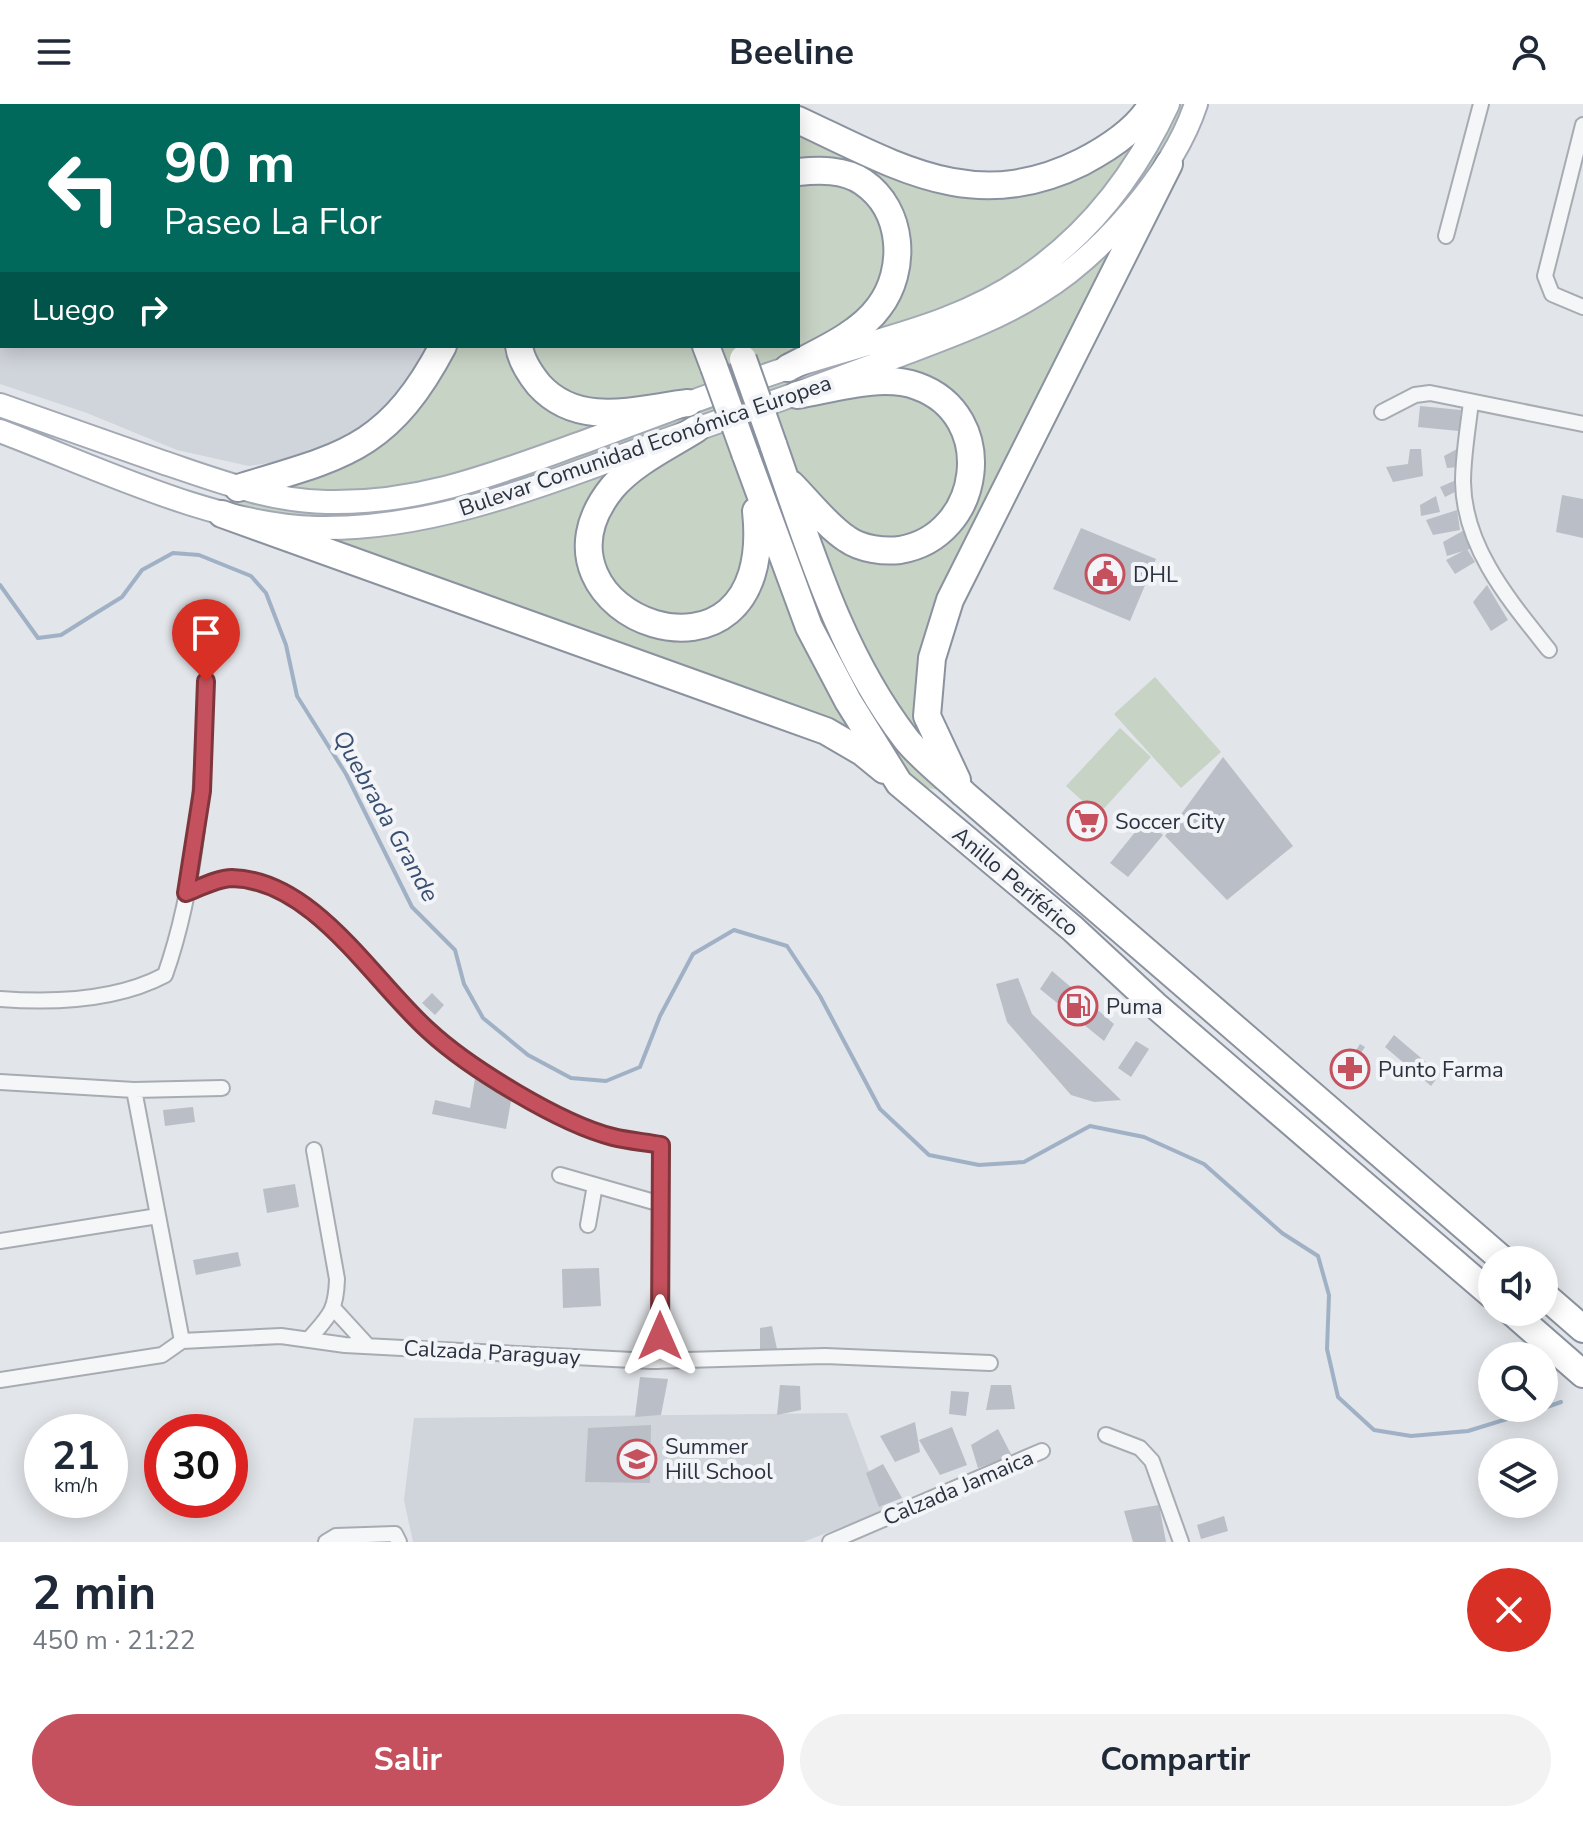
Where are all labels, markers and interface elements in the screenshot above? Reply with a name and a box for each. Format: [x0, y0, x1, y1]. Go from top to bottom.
text: Beeline [729, 28, 854, 77]
icon: menu [32, 30, 76, 74]
icon: person [1507, 30, 1551, 74]
text: 90 m [164, 125, 295, 202]
icon: left [32, 136, 136, 240]
text: Paseo La Flor [164, 198, 382, 247]
icon: right [131, 288, 175, 332]
text: Luego [32, 290, 115, 331]
street label: Bulevar Comunidad Económica Europea [455, 368, 835, 524]
public building icon: DHL [1084, 553, 1126, 595]
place label: DHL [1133, 560, 1178, 590]
pin [172, 599, 240, 681]
icon: arrive [184, 611, 228, 655]
water label: Quebrada Grande [326, 724, 447, 908]
supermarket icon: Soccer City [1066, 800, 1108, 842]
place label: Soccer City [1115, 807, 1226, 837]
street label: Anillo Periférico [946, 820, 1085, 944]
fuel station icon: Puma [1057, 985, 1099, 1027]
place label: Puma [1106, 992, 1163, 1022]
pharmacy icon: Punto Farma [1329, 1048, 1371, 1090]
place label: Punto Farma [1378, 1055, 1504, 1085]
map controls [1478, 1246, 1558, 1518]
button: sound [1478, 1246, 1558, 1326]
position arrow [618, 1294, 702, 1378]
street label: Calzada Paraguay [403, 1333, 582, 1373]
button: search [1478, 1342, 1558, 1422]
speed limit sign: 30 [144, 1414, 248, 1518]
text: 21 [52, 1429, 100, 1483]
place label: Summer Hill School [665, 1432, 773, 1487]
school or university icon: Summer Hill School [616, 1438, 658, 1480]
button: layers [1478, 1438, 1558, 1518]
street label: Calzada Jamaica [879, 1443, 1038, 1533]
text: km/h [54, 1472, 98, 1499]
text: 2 min [32, 1560, 156, 1626]
button: close [1467, 1568, 1551, 1652]
text: 450 m · 21:22 [32, 1623, 195, 1658]
button: Salir [32, 1714, 784, 1806]
button: Compartir [800, 1714, 1551, 1806]

